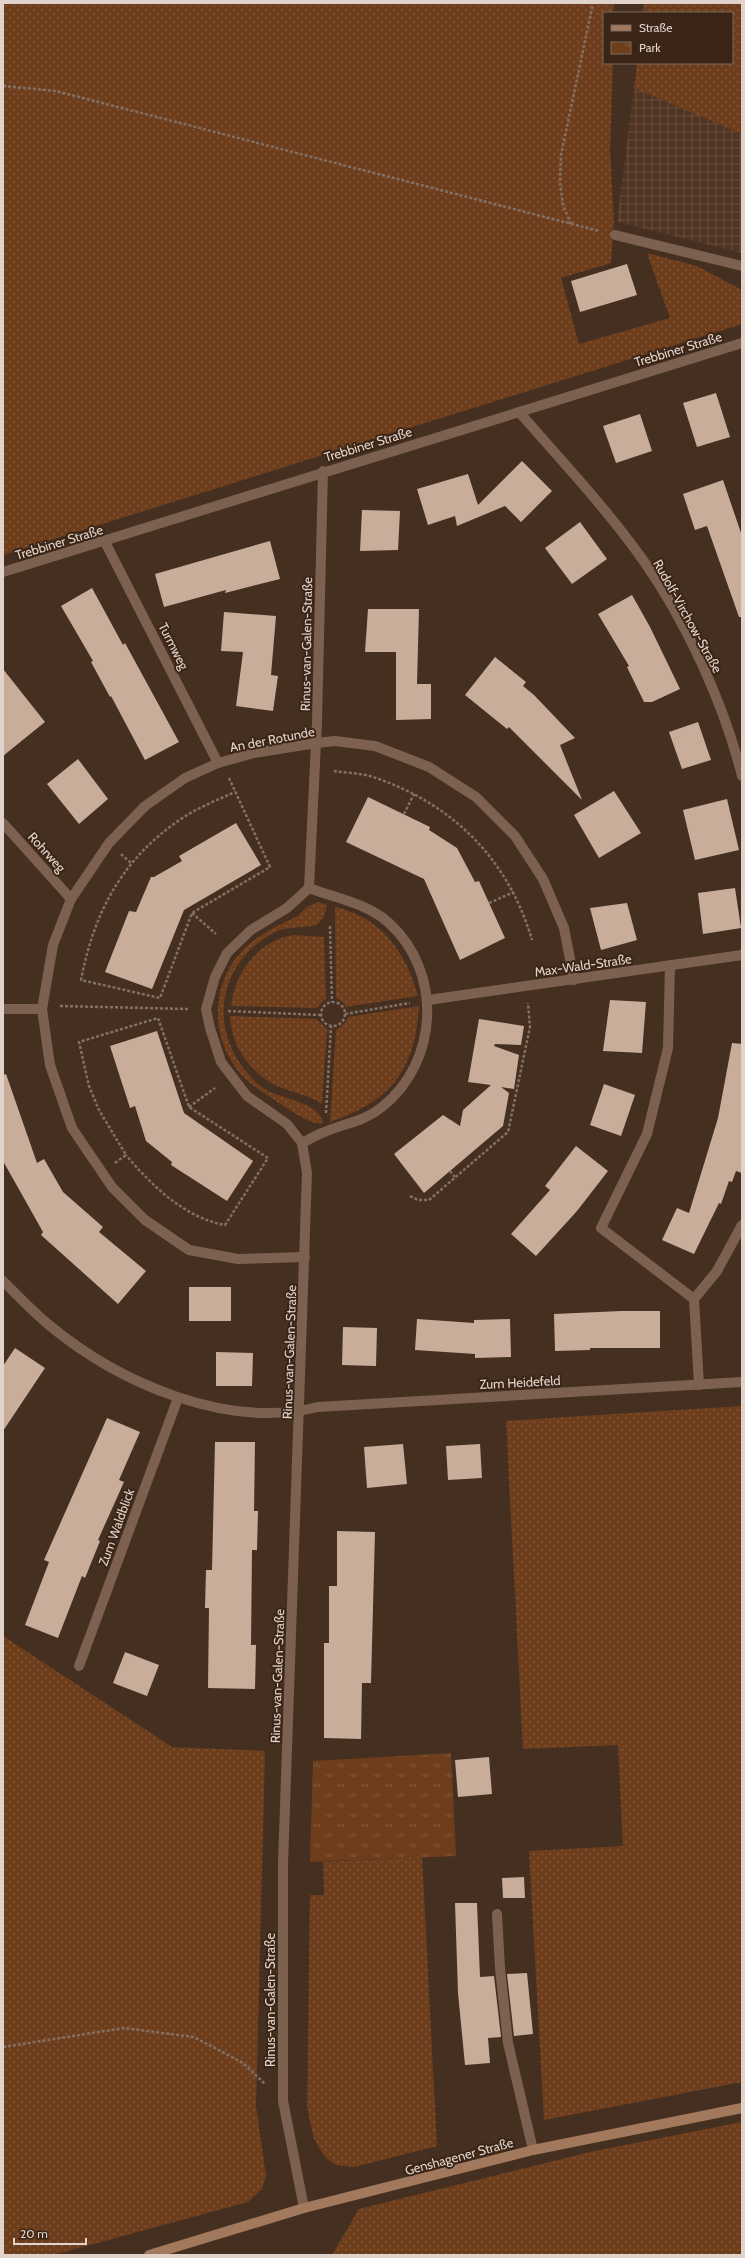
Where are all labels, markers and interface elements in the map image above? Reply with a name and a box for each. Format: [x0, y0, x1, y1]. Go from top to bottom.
legend [603, 12, 733, 64]
text: Straße [639, 20, 672, 35]
text: Park [639, 40, 661, 55]
street label: Trebbiner Straße [632, 328, 724, 370]
street label: Trebbiner Straße [322, 423, 414, 465]
street label: Trebbiner Straße [13, 521, 105, 563]
street label: Rudolf-Virchow-Straße [650, 556, 726, 676]
street label: Rinus-van-Galen-Straße [297, 576, 315, 711]
street label: Turmweg [155, 620, 193, 673]
street label: An der Rotunde [228, 723, 316, 755]
street label: Rohrweg [25, 829, 69, 876]
street label: Max-Wald-Straße [533, 950, 633, 980]
street label: Rinus-van-Galen-Straße [279, 1284, 299, 1419]
street label: Zum Heidefeld [479, 1372, 561, 1392]
street label: Zum Waldblick [95, 1486, 137, 1568]
street label: Rinus-van-Galen-Straße [267, 1608, 287, 1743]
street label: Rinus-van-Galen-Straße [262, 1933, 278, 2067]
street label: Genshagener Straße [403, 2134, 515, 2178]
scale bar [14, 2220, 86, 2246]
text: 20 m [20, 2226, 48, 2241]

